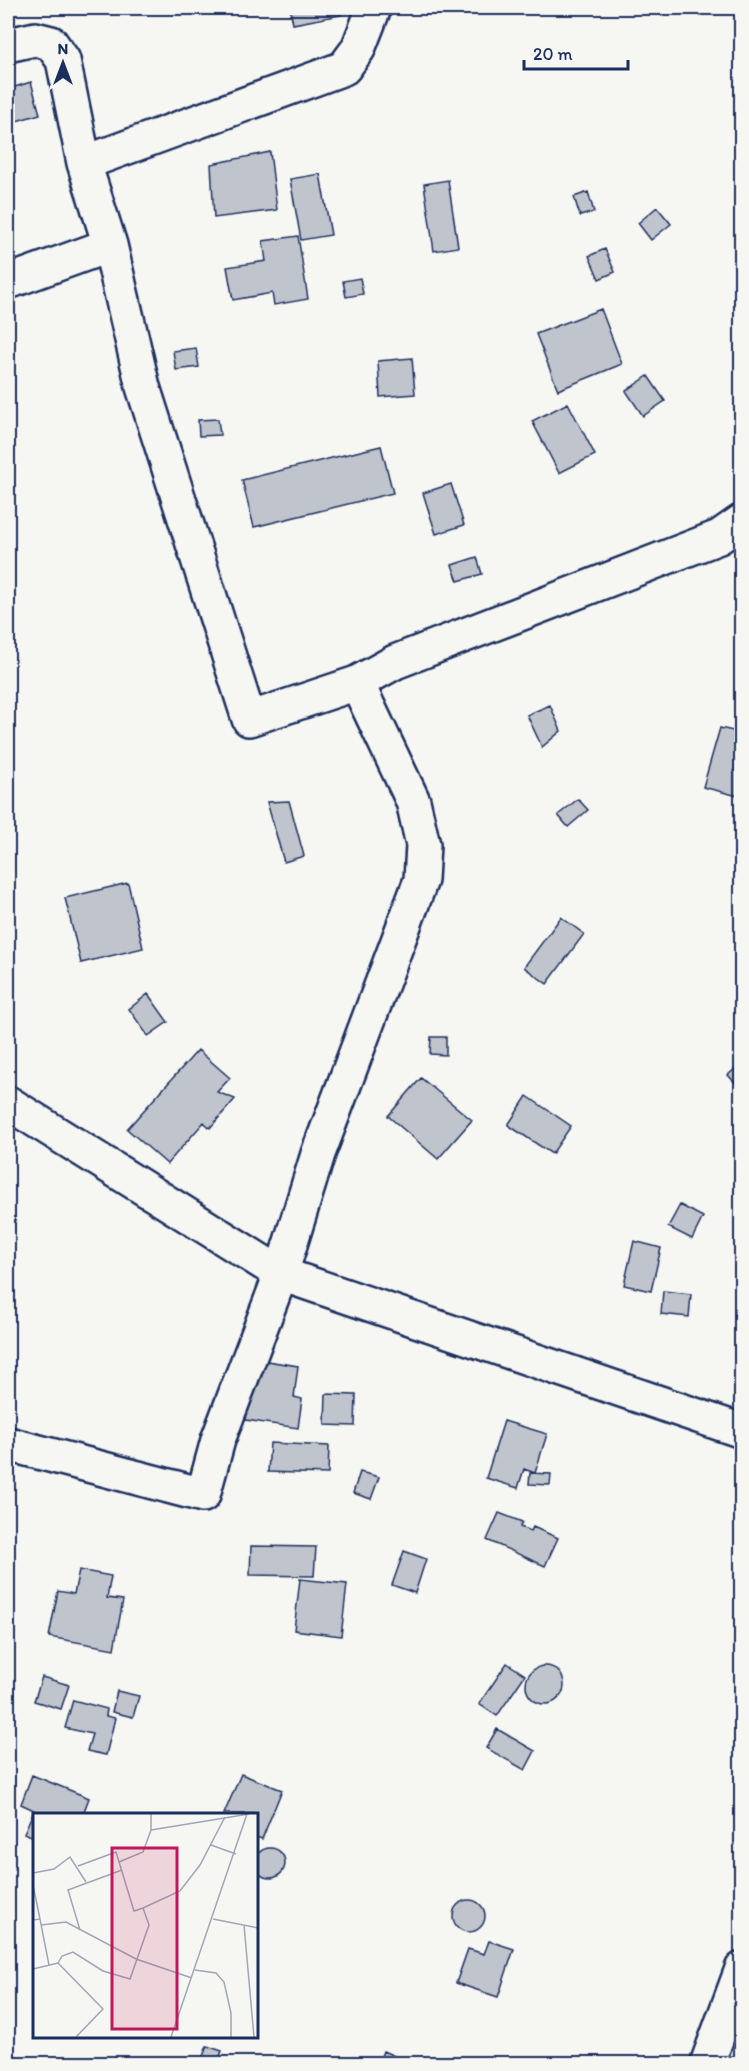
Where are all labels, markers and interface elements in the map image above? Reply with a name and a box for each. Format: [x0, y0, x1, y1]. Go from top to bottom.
north arrow [33, 33, 93, 93]
scale bar [524, 33, 628, 71]
text: N [58, 39, 68, 58]
text: 20 m [533, 43, 573, 65]
inset map [33, 1813, 258, 2038]

